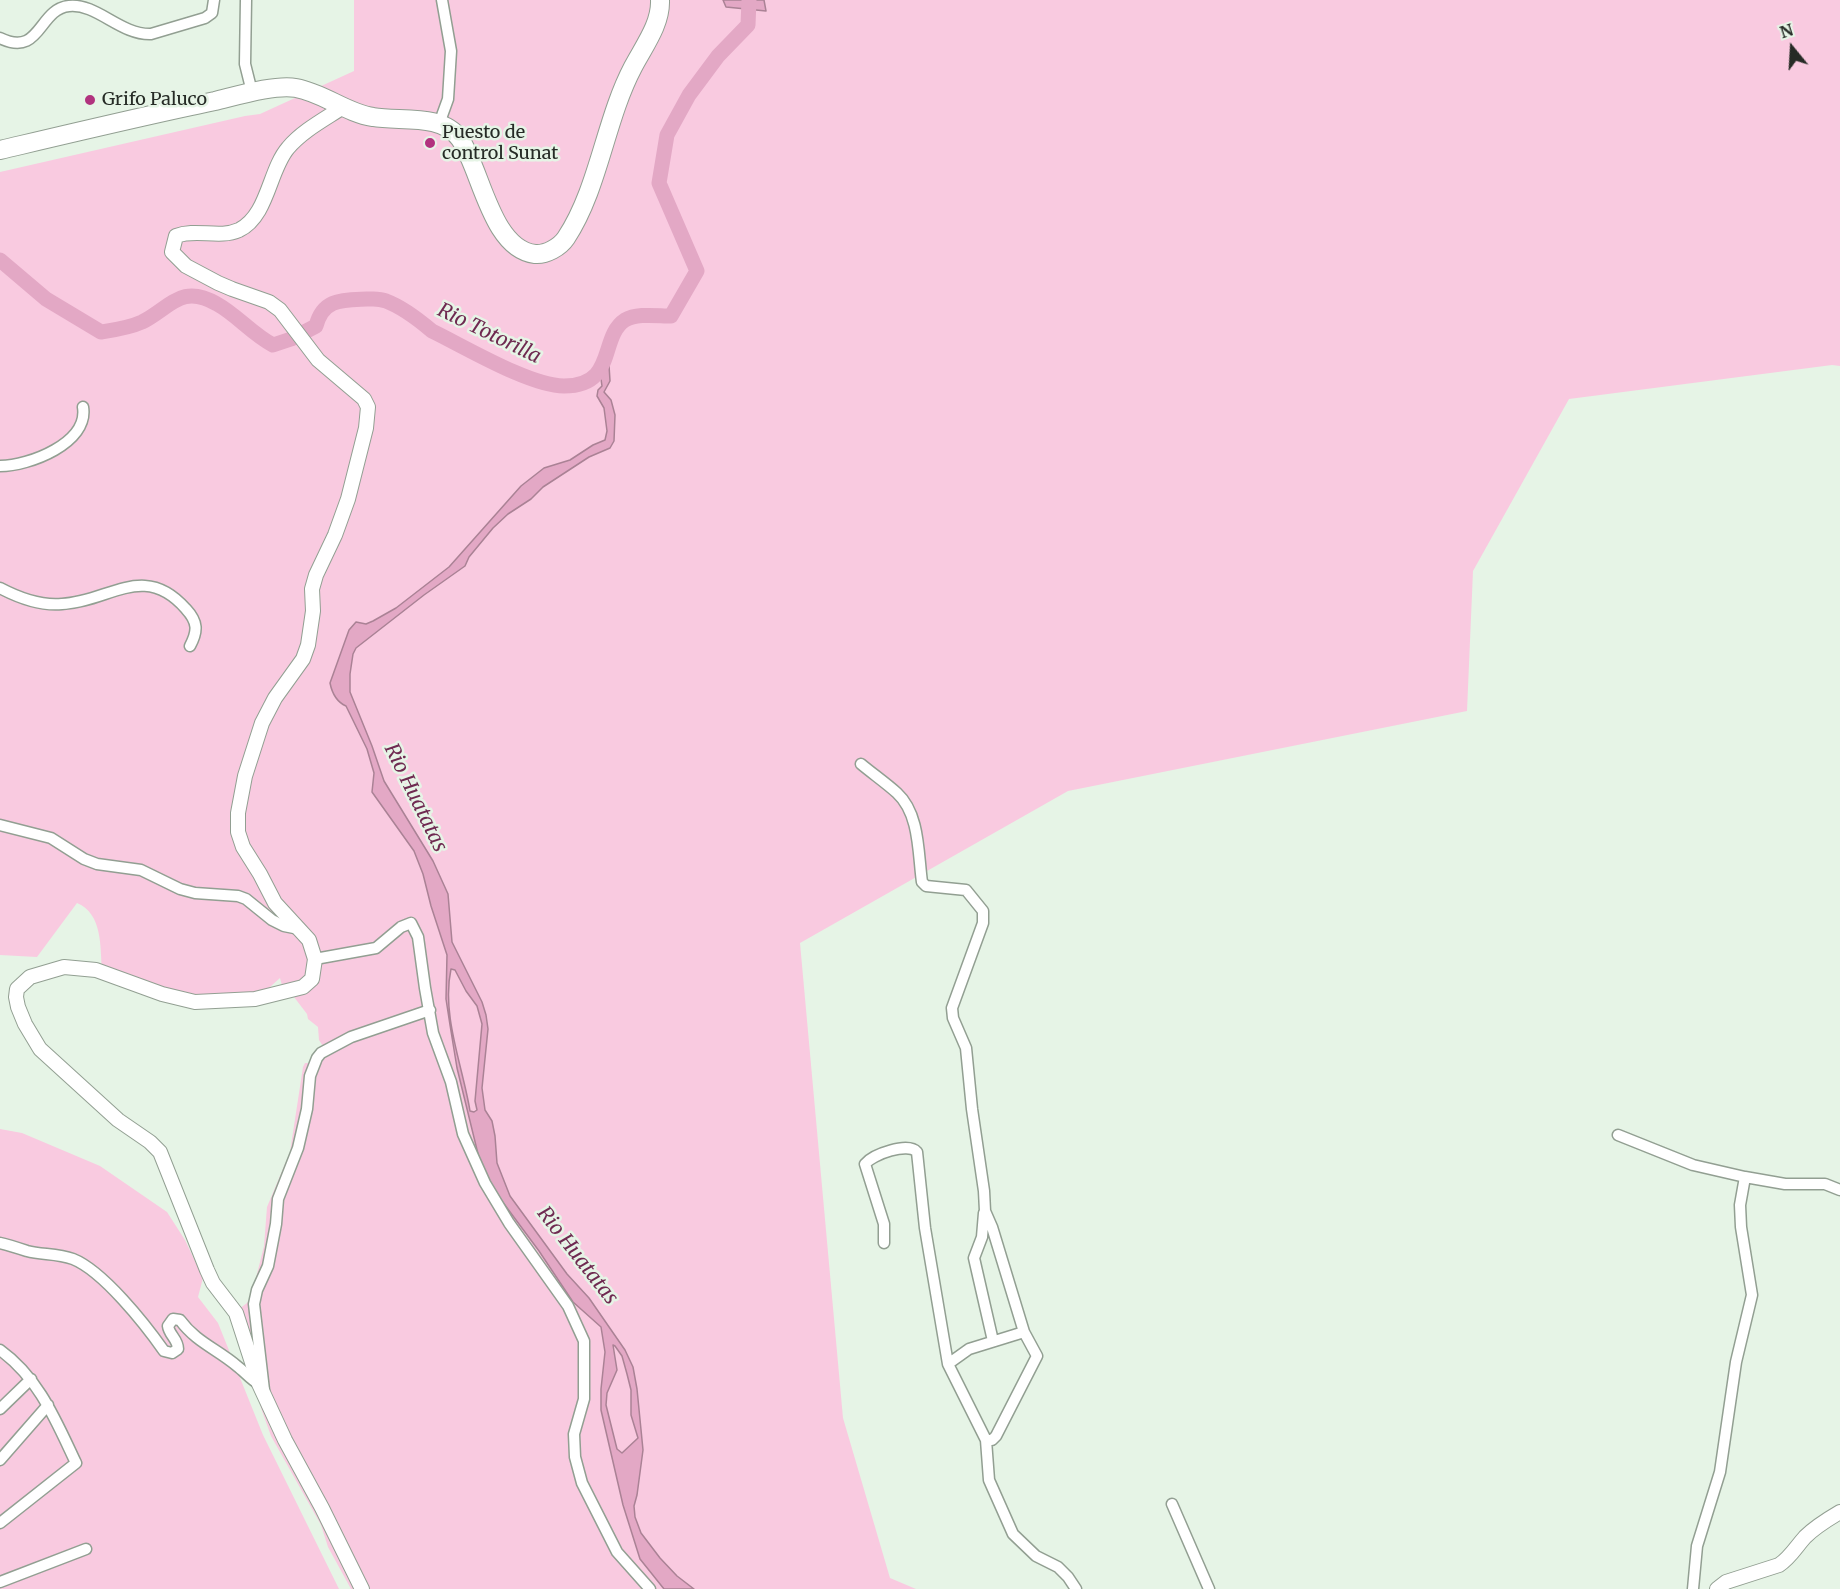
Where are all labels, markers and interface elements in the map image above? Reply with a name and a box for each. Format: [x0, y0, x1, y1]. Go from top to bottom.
north arrow [1762, 18, 1822, 78]
text: N [1777, 19, 1796, 42]
place label: Grifo Paluco [102, 89, 207, 111]
marker: Grifo Paluco [83, 93, 97, 107]
place label: Puesto de control Sunat [442, 122, 558, 164]
marker: Puesto de control Sunat [423, 136, 437, 150]
water label: Rio Totorilla [433, 299, 545, 369]
water label: Rio Huatatas [379, 740, 451, 856]
water label: Rio Huatatas [531, 1202, 623, 1310]

